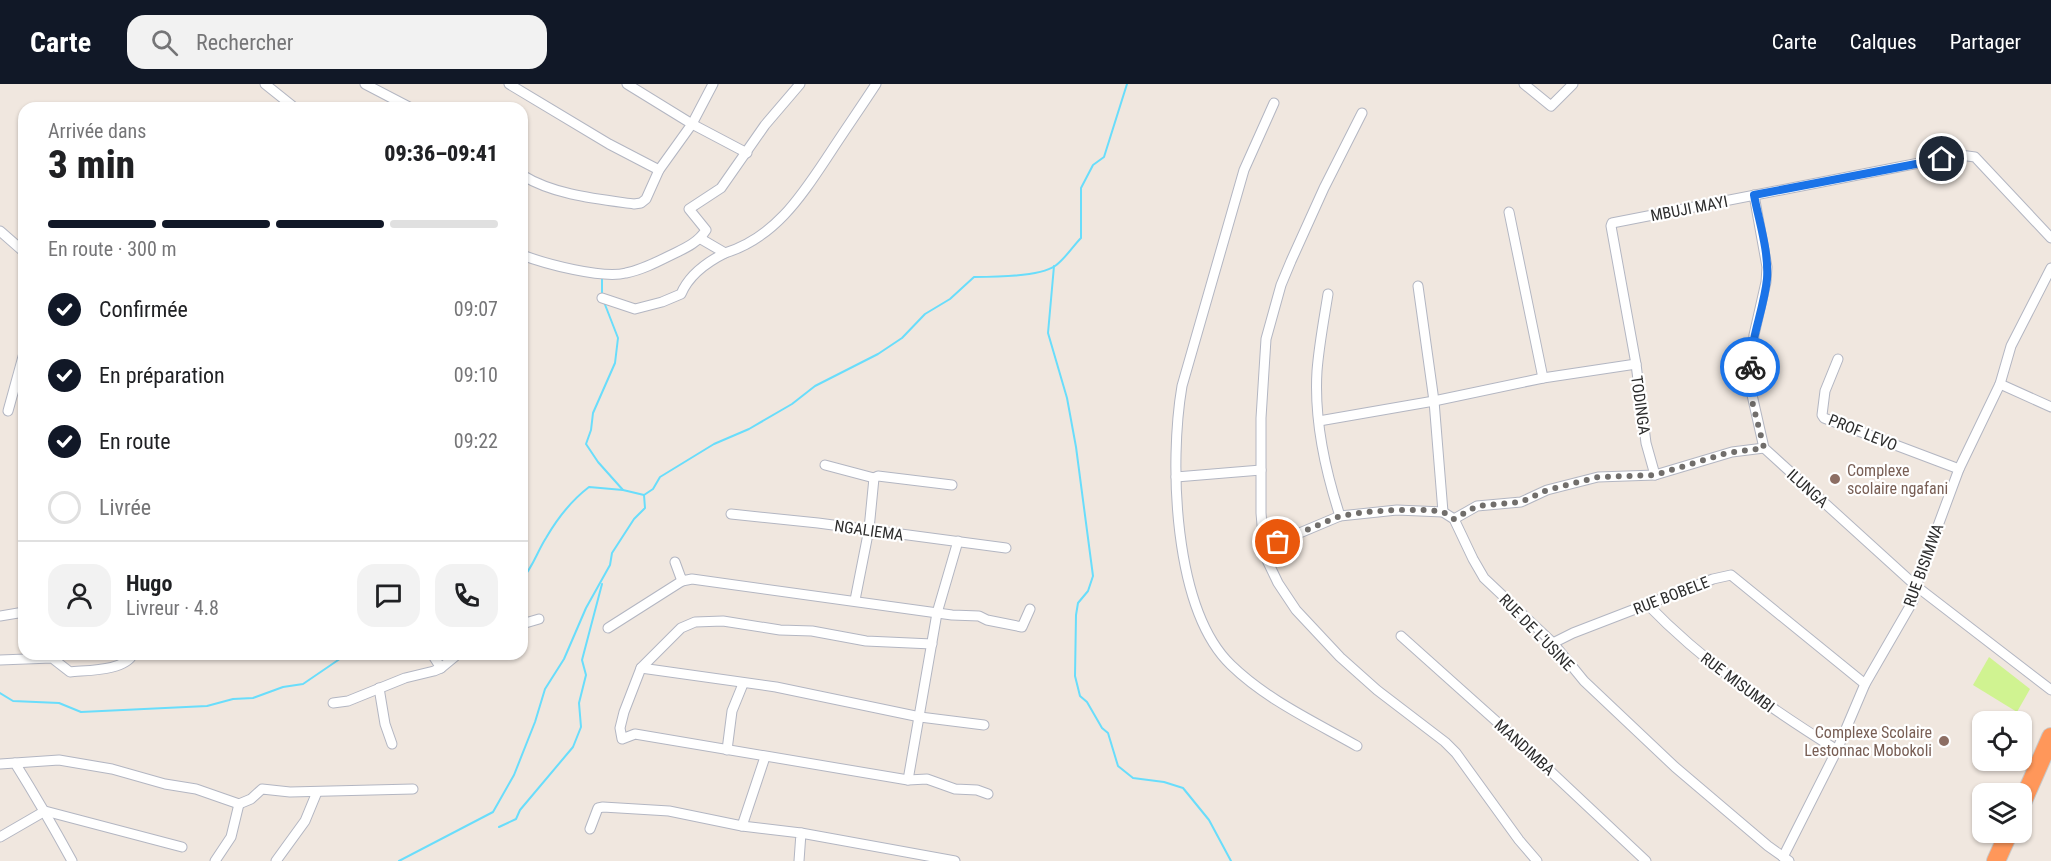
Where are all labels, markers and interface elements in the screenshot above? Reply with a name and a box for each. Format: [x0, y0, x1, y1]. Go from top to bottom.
search box [127, 15, 547, 69]
text: Carte [30, 26, 91, 59]
icon: search [148, 26, 181, 59]
text: Rechercher [196, 30, 293, 55]
text: Carte [1772, 30, 1817, 54]
text: Calques [1850, 30, 1917, 54]
text: Partager [1950, 30, 2021, 54]
text: Arrivée dans [48, 119, 146, 143]
pin [1916, 133, 1967, 184]
text: 09:36–09:41 [384, 141, 498, 166]
text: 3 min [48, 142, 135, 188]
icon: home [1925, 142, 1958, 175]
street label: MBUJI MAYI [1649, 192, 1729, 225]
text: En route · 300 m [48, 237, 176, 261]
icon: check [48, 293, 81, 326]
text: Confirmée [99, 297, 188, 322]
text: 09:07 [454, 297, 498, 321]
courier [1720, 337, 1780, 397]
icon: bike [1734, 351, 1767, 384]
icon: check [48, 359, 81, 392]
text: En préparation [99, 363, 225, 388]
text: 09:10 [454, 363, 498, 387]
street label: TODINGA [1627, 374, 1654, 436]
street label: PROF LEVO [1826, 410, 1900, 455]
icon: check [48, 425, 81, 458]
text: En route [99, 429, 171, 454]
text: 09:22 [454, 429, 498, 453]
place label: Complexe scolaire ngafani [1847, 461, 1948, 498]
street label: ILUNGA [1783, 465, 1832, 512]
marker: Complexe scolaire ngafani [1828, 472, 1842, 486]
text: Livrée [99, 495, 151, 520]
street label: NGALIEMA [833, 516, 905, 545]
pin [1252, 516, 1303, 567]
street label: RUE BISIMWA [1900, 521, 1947, 609]
icon: bag [1261, 525, 1294, 558]
button: person [48, 564, 111, 627]
button: chat [357, 564, 420, 627]
button: phone [435, 564, 498, 627]
text: Hugo [126, 571, 172, 596]
street label: RUE BOBELE [1631, 572, 1712, 619]
street label: RUE DE L'USINE [1495, 590, 1578, 675]
text: Livreur · 4.8 [126, 596, 219, 620]
street label: RUE MISUMBI [1697, 649, 1778, 716]
map controls [1972, 711, 2032, 843]
button: locate [1972, 711, 2032, 771]
street label: MANDIMBA [1491, 715, 1559, 779]
place label: Complexe Scolaire Lestonnac Mobokoli [1804, 723, 1932, 760]
marker: Complexe Scolaire Lestonnac Mobokoli [1937, 734, 1951, 748]
button: layers [1972, 783, 2032, 843]

